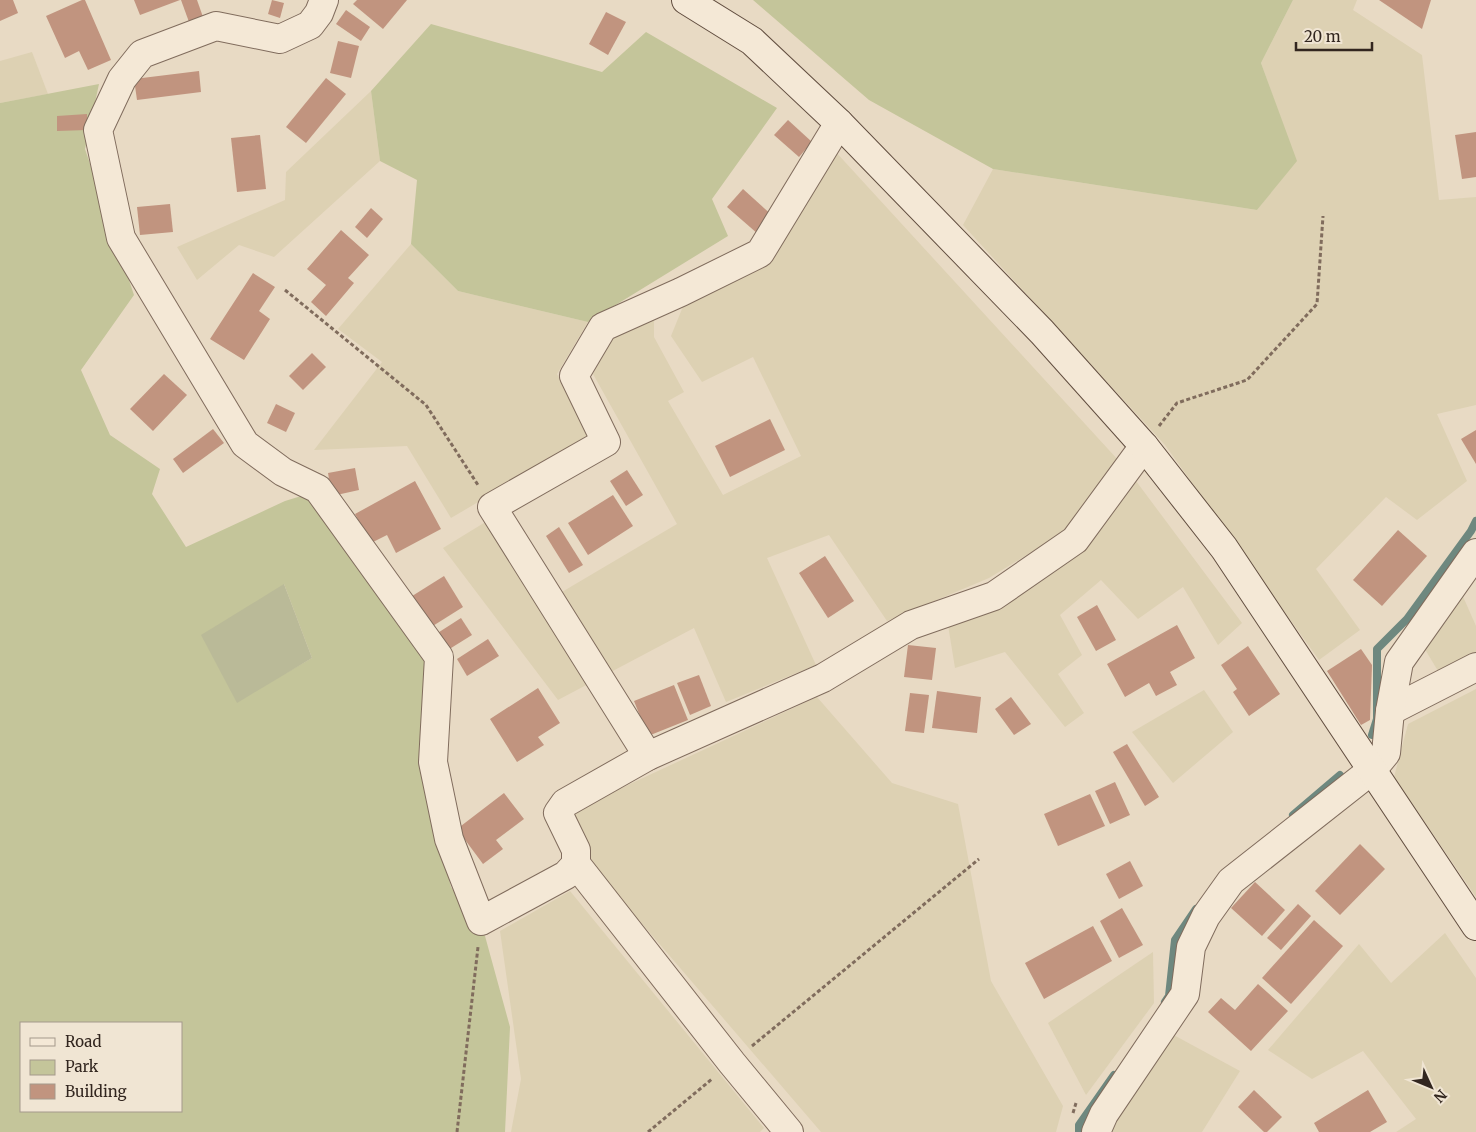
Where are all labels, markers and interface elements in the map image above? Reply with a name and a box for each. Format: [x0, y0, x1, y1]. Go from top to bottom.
scale bar [1296, 20, 1372, 52]
text: 20 m [1304, 27, 1341, 46]
legend [20, 1022, 182, 1112]
text: Road [65, 1032, 101, 1051]
text: Park [65, 1057, 99, 1076]
north arrow [1406, 1062, 1456, 1112]
text: Building [65, 1082, 127, 1101]
text: N [1430, 1086, 1451, 1106]

